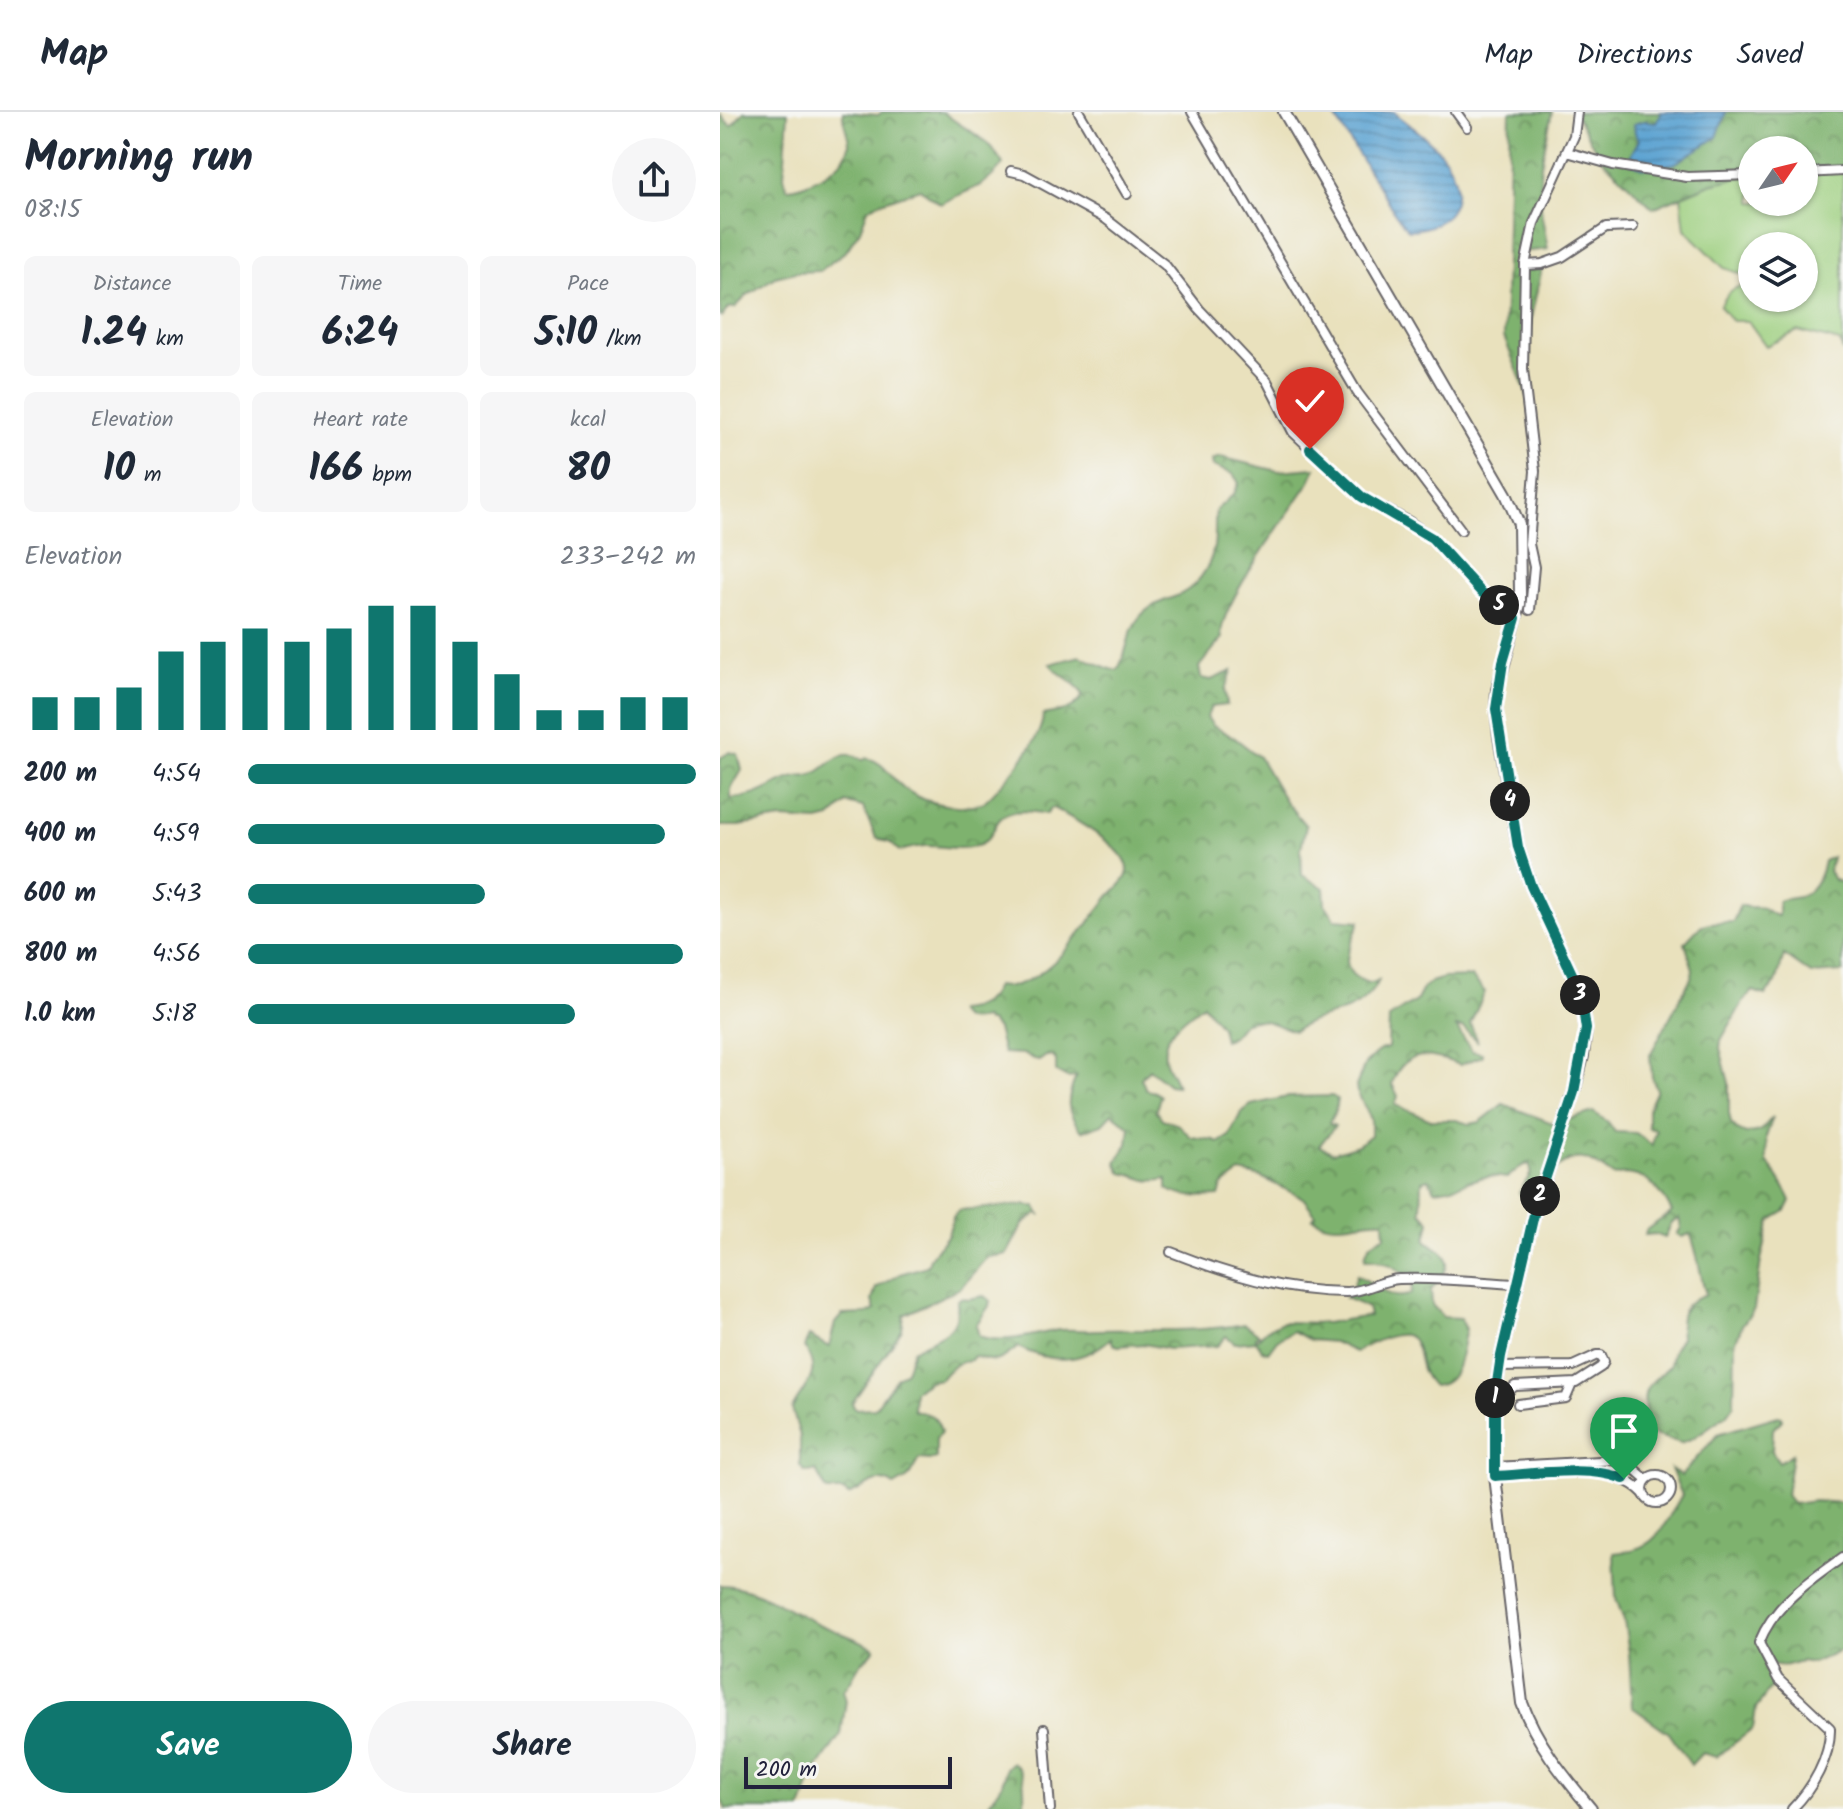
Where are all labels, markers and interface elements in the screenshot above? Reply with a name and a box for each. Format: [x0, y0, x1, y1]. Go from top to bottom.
text: Map [40, 25, 109, 85]
text: Map [1484, 33, 1533, 78]
text: Directions [1577, 33, 1693, 78]
text: Saved [1737, 33, 1803, 78]
text: Morning run [24, 124, 253, 194]
north arrow [1738, 136, 1818, 216]
map controls [1738, 136, 1818, 312]
button: share [612, 138, 696, 222]
text: 08:15 [24, 189, 81, 231]
button: layers [1738, 232, 1818, 312]
text: Distance [92, 267, 172, 302]
text: Time [338, 267, 382, 302]
text: Pace [567, 267, 609, 302]
text: 1.24 [80, 302, 147, 366]
text: 6:24 [322, 302, 398, 366]
text: 5:10 [534, 302, 597, 366]
text: km [147, 322, 184, 357]
text: /km [597, 322, 642, 357]
pin [1276, 367, 1344, 449]
icon: check [1288, 379, 1332, 423]
text: Elevation [90, 403, 174, 438]
text: Heart rate [312, 403, 408, 438]
text: kcal [570, 403, 606, 438]
text: 10 [103, 438, 135, 502]
text: 166 [308, 438, 364, 502]
text: 80 [566, 438, 610, 502]
text: m [135, 458, 161, 493]
text: bpm [364, 458, 412, 493]
text: Elevation [24, 536, 122, 578]
text: 233–242 m [560, 536, 696, 578]
pin: 5 [1479, 585, 1519, 625]
text: 5 [1493, 587, 1505, 622]
text: 200 m [24, 753, 97, 795]
text: 4:54 [152, 753, 201, 795]
pin: 4 [1490, 781, 1530, 821]
text: 4 [1504, 783, 1516, 818]
text: 400 m [24, 813, 96, 855]
text: 4:59 [152, 813, 199, 855]
text: 600 m [24, 873, 96, 915]
text: 5:43 [152, 873, 202, 915]
text: 800 m [24, 933, 97, 975]
text: 4:56 [152, 933, 201, 975]
pin: 3 [1560, 975, 1600, 1015]
text: 3 [1574, 977, 1586, 1012]
text: 1.0 km [24, 993, 95, 1035]
text: 5:18 [152, 993, 196, 1035]
pin: 2 [1520, 1176, 1560, 1216]
text: 2 [1534, 1178, 1546, 1213]
pin: 1 [1475, 1378, 1515, 1418]
text: 1 [1492, 1380, 1498, 1415]
pin [1590, 1397, 1658, 1479]
icon: arrive [1602, 1409, 1646, 1453]
button: Save [24, 1701, 352, 1793]
button: Share [368, 1701, 696, 1793]
scale bar [744, 1753, 952, 1789]
text: 200 m [756, 1753, 817, 1788]

